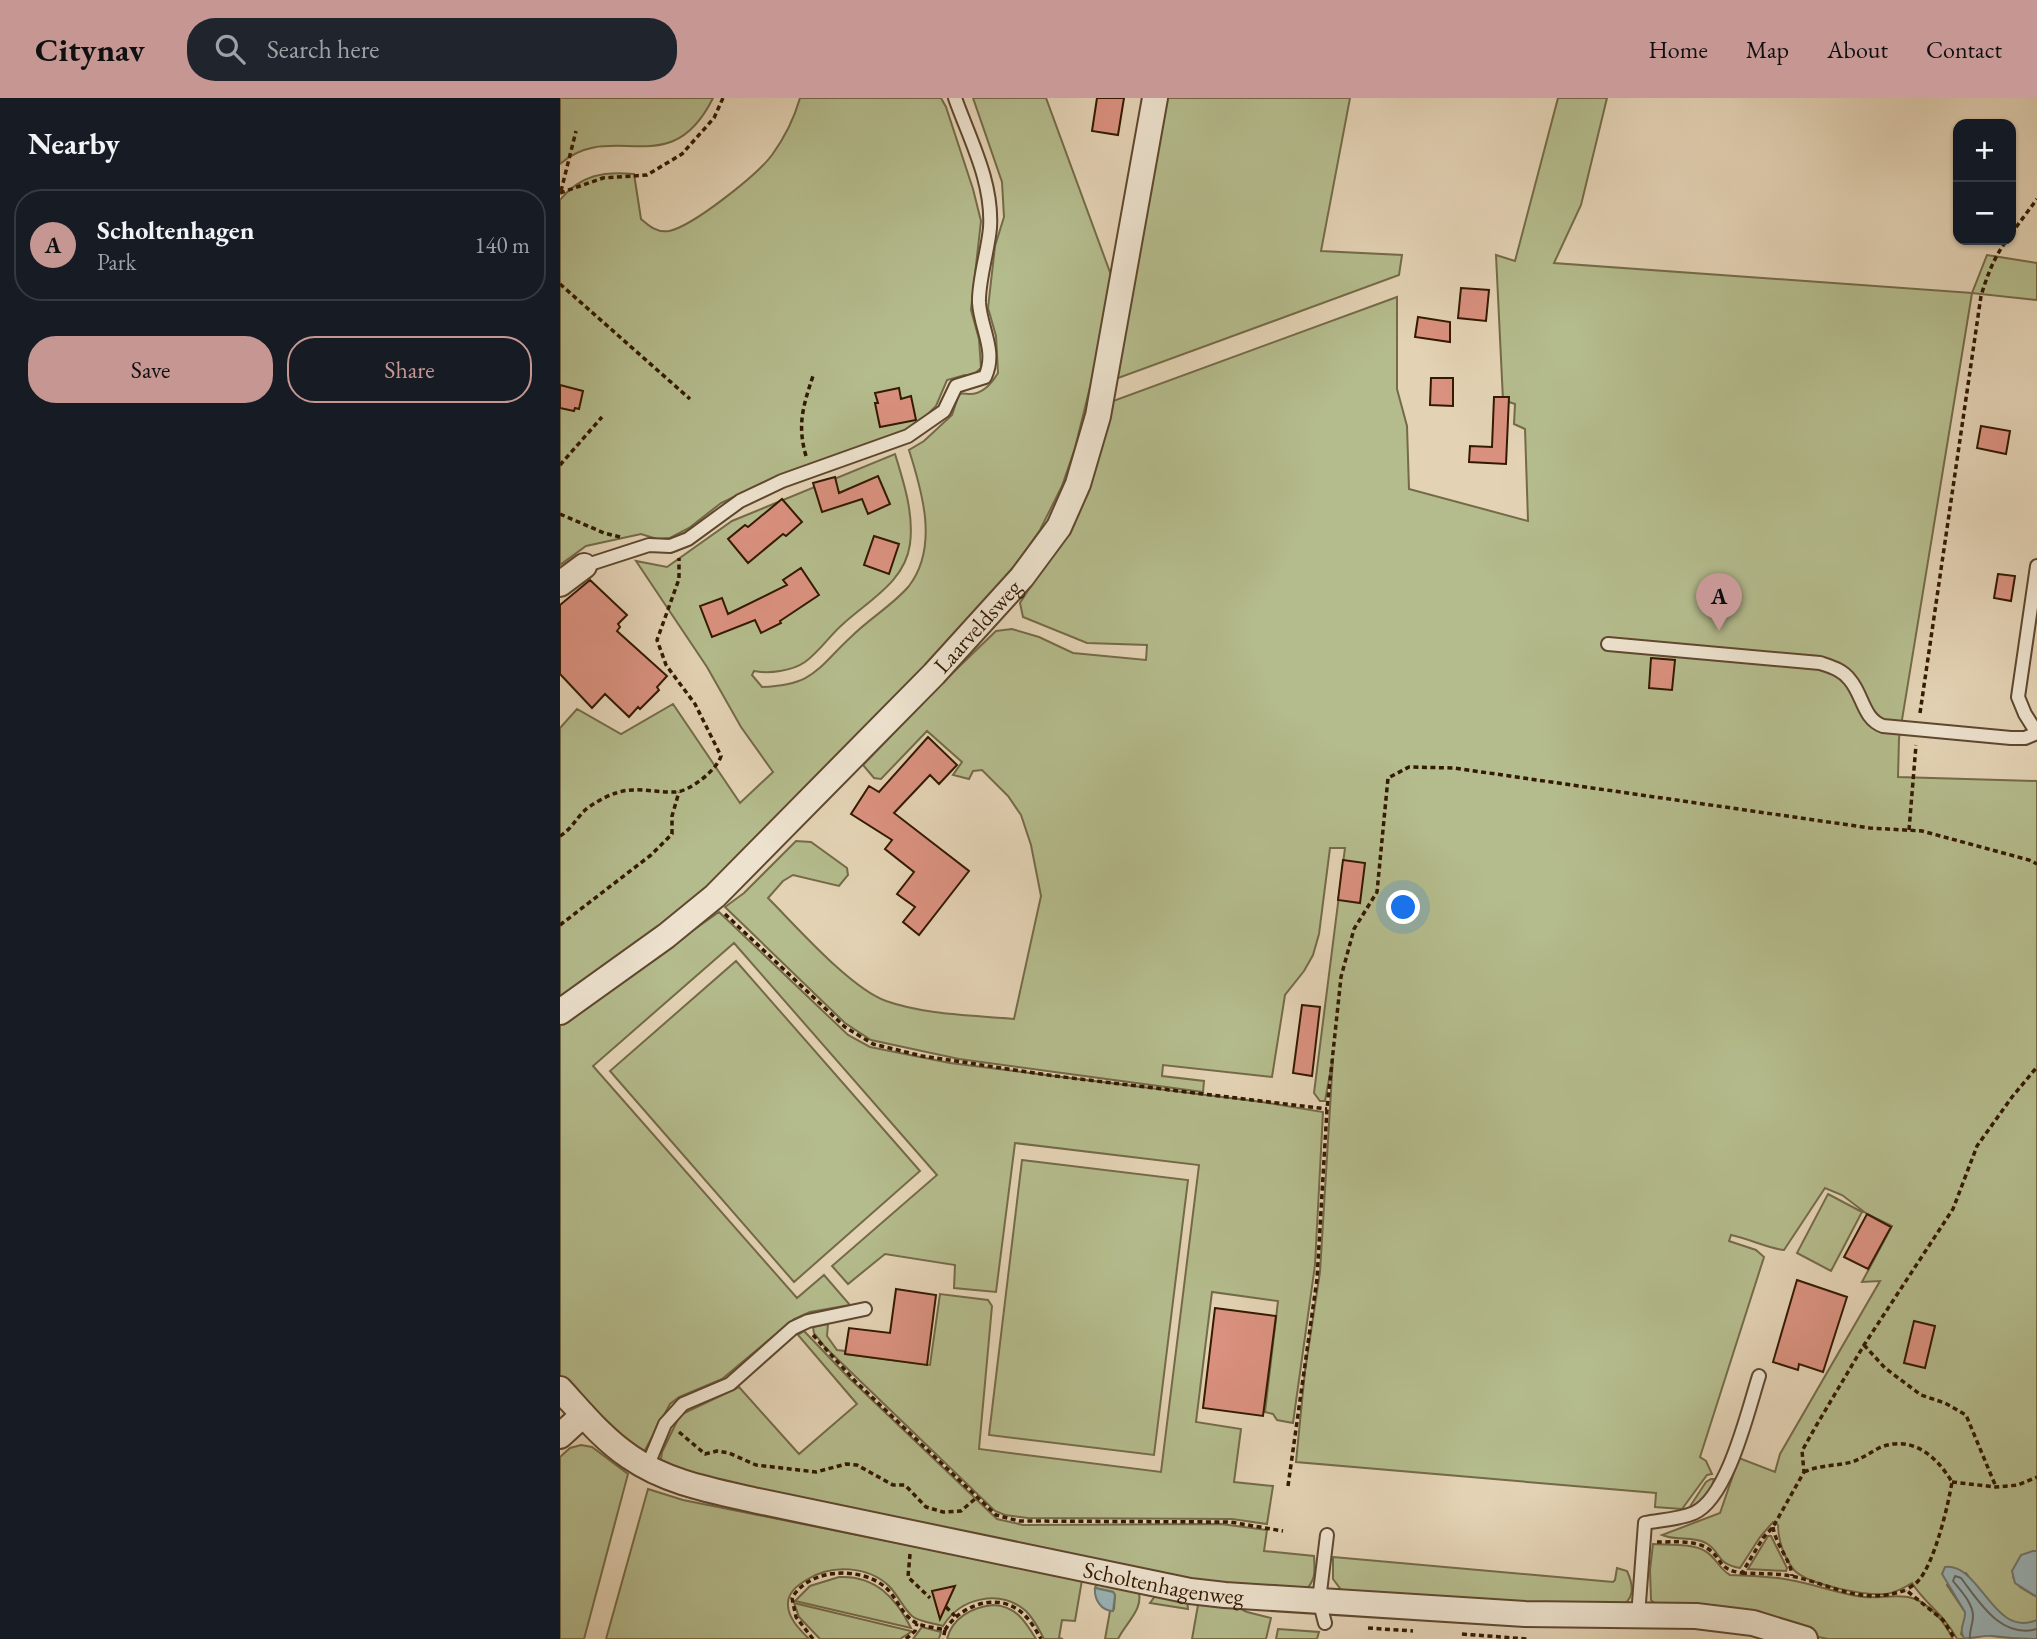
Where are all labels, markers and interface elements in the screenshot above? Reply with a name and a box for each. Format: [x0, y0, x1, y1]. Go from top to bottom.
search box [187, 18, 677, 81]
text: Citynav [35, 28, 145, 71]
icon: search [211, 30, 249, 68]
text: Search here [267, 32, 379, 66]
text: Home [1648, 34, 1708, 65]
text: Map [1746, 34, 1789, 65]
text: About [1827, 34, 1888, 65]
text: Contact [1926, 34, 2002, 65]
map controls [1953, 119, 2016, 245]
button: + [1953, 119, 2016, 182]
text: Nearby [28, 124, 120, 163]
button: − [1953, 182, 2016, 245]
text: Scholtenhagen [97, 213, 254, 247]
text: A [45, 230, 61, 260]
text: 140 m [474, 230, 530, 260]
text: Park [97, 247, 136, 277]
button: Save [28, 336, 273, 403]
button: Share [287, 336, 532, 403]
street label: Laarveldsweg [927, 572, 1028, 680]
pin: A [1696, 573, 1742, 631]
your location [1386, 890, 1420, 924]
street label: Scholtenhagenweg [1081, 1554, 1246, 1611]

